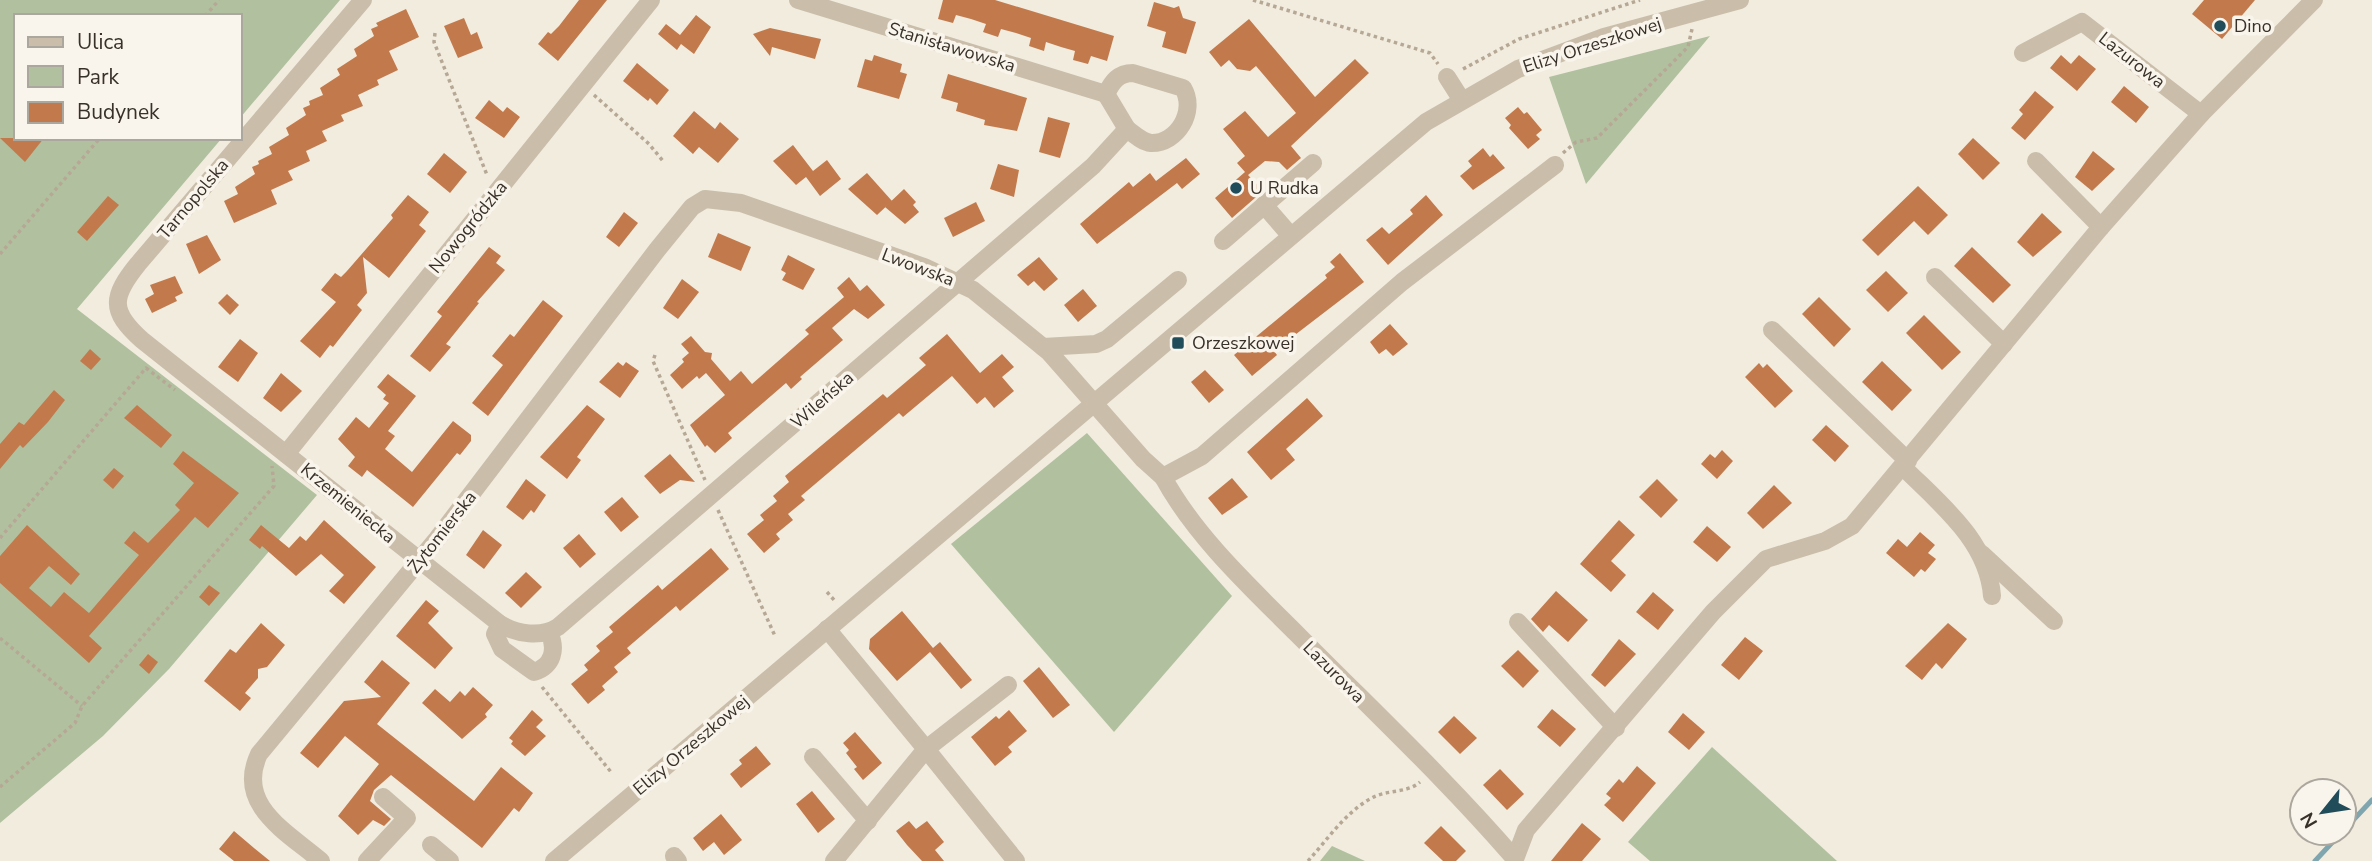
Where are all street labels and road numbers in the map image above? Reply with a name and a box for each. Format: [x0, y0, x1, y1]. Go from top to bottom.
street label: Elizy Orzeszkowej [1520, 11, 1664, 79]
street label: Stanisławowska [886, 16, 1018, 78]
street label: Lazurowa [2094, 26, 2170, 94]
street label: Tarnopolska [152, 154, 234, 244]
street label: Nowogródzka [423, 176, 513, 278]
street label: Lwowska [878, 242, 958, 292]
street label: Wileńska [785, 366, 859, 434]
street label: Krzemieniecka [296, 457, 400, 549]
street label: Żytomierska [402, 486, 482, 578]
street label: Lazurowa [1298, 636, 1370, 708]
street label: Elizy Orzeszkowej [628, 689, 754, 801]

